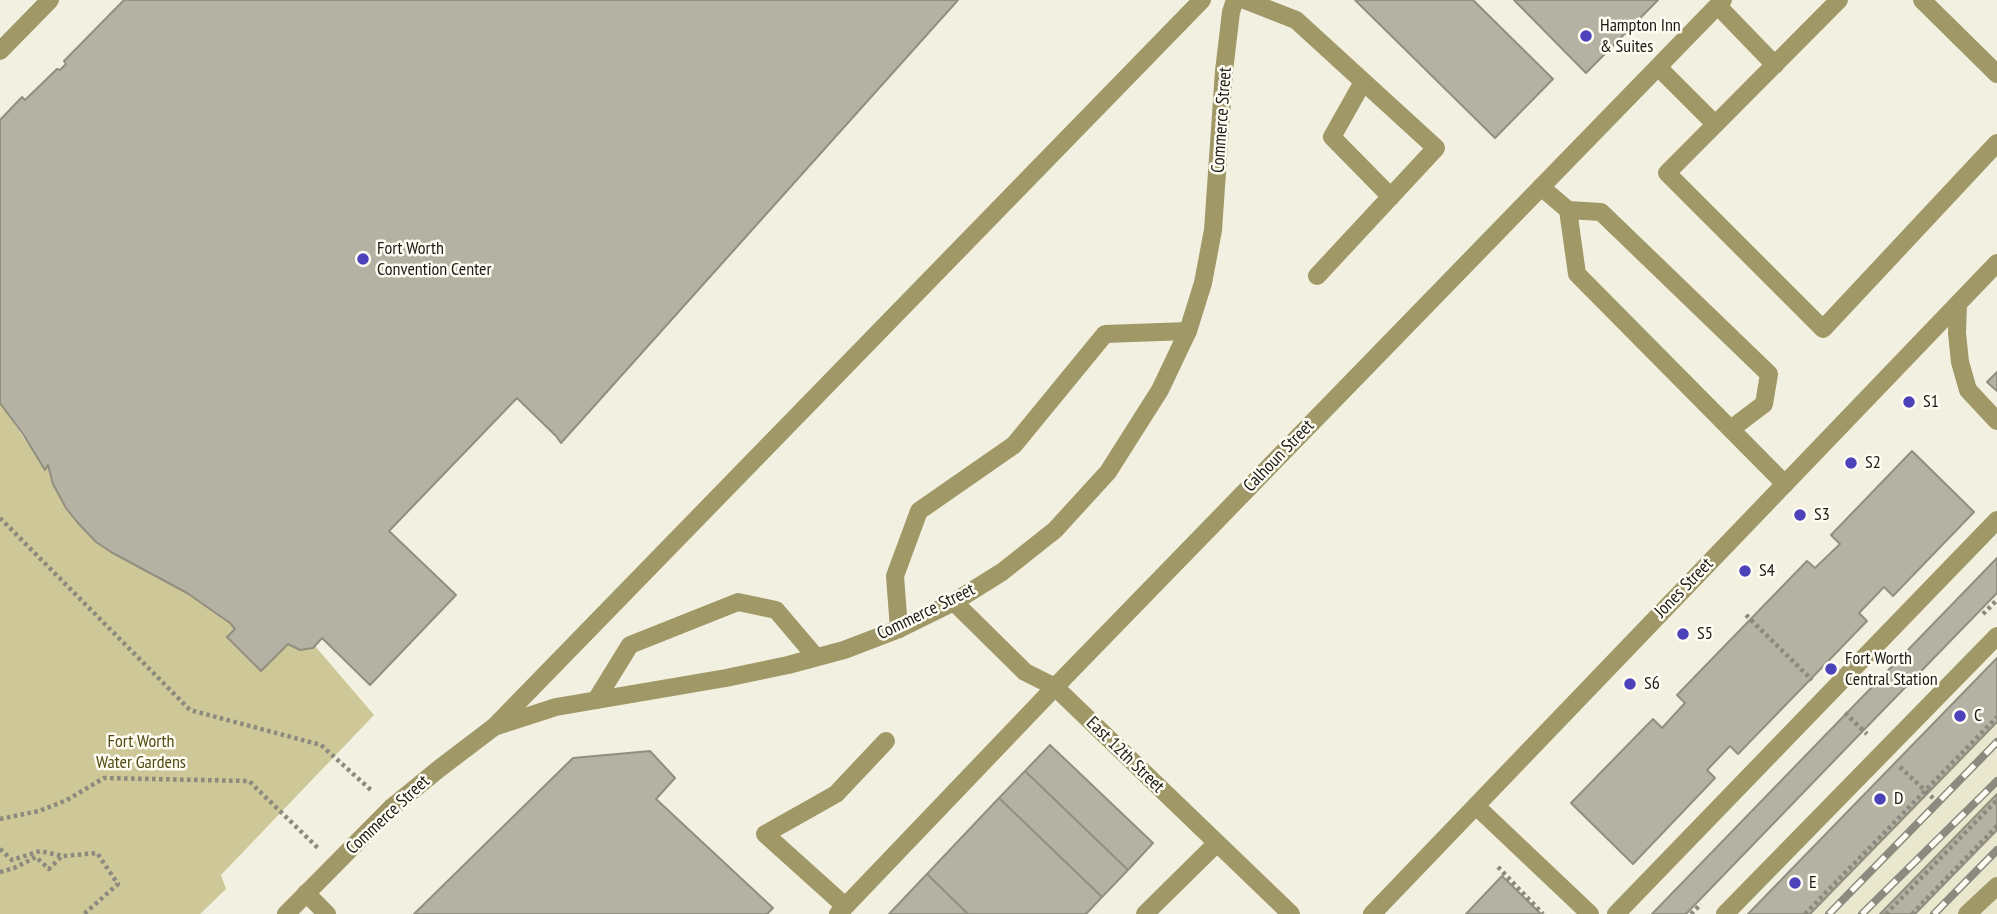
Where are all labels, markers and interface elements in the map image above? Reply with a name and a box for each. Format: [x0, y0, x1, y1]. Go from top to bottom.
place label: Hampton Inn & Suites [1600, 15, 1681, 58]
marker: Hampton Inn & Suites [1578, 28, 1594, 44]
street label: Commerce Street [1208, 66, 1236, 174]
place label: Fort Worth Convention Center [377, 238, 491, 280]
marker: Fort Worth Convention Center [355, 251, 371, 267]
place label: S1 [1923, 391, 1939, 413]
marker: S1 [1901, 394, 1917, 410]
street label: Calhoun Street [1239, 415, 1319, 497]
place label: S2 [1865, 452, 1881, 474]
marker: S2 [1843, 455, 1859, 471]
place label: S3 [1814, 504, 1830, 526]
marker: S3 [1792, 507, 1808, 523]
street label: Jones Street [1650, 554, 1718, 622]
place label: S4 [1759, 560, 1775, 582]
marker: S4 [1737, 563, 1753, 579]
street label: Commerce Street [874, 579, 978, 645]
place label: S5 [1697, 623, 1713, 645]
marker: S5 [1675, 626, 1691, 642]
place label: Fort Worth Central Station [1845, 648, 1938, 690]
marker: Fort Worth Central Station [1823, 661, 1839, 677]
place label: S6 [1644, 673, 1660, 695]
marker: S6 [1622, 676, 1638, 692]
place label: C [1974, 705, 1982, 727]
marker: C [1952, 708, 1968, 724]
street label: East 12th Street [1082, 713, 1168, 797]
park label: Fort Worth Water Gardens [96, 731, 186, 774]
street label: Commerce Street [342, 771, 434, 859]
place label: D [1894, 788, 1903, 810]
marker: D [1872, 791, 1888, 807]
place label: E [1809, 872, 1817, 894]
marker: E [1787, 875, 1803, 891]

